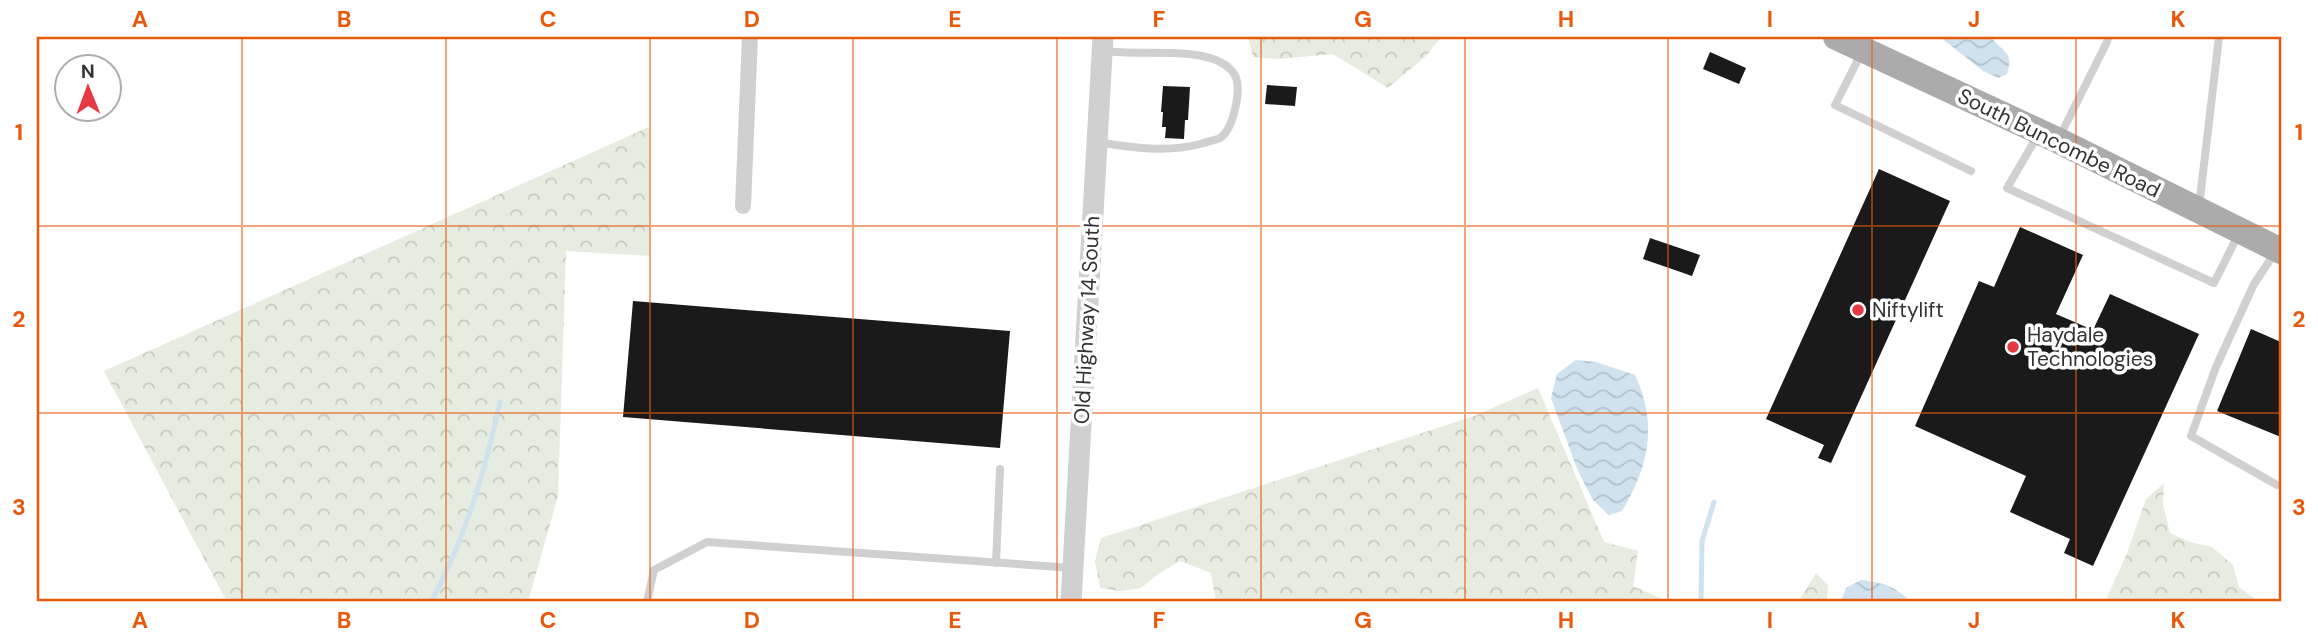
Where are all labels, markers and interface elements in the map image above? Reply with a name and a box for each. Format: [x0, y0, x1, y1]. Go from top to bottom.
text: A [132, 4, 148, 34]
text: B [337, 4, 351, 34]
text: C [540, 4, 556, 34]
text: D [744, 4, 760, 34]
text: E [948, 4, 962, 34]
text: F [1153, 4, 1166, 34]
text: G [1354, 4, 1372, 34]
text: H [1558, 4, 1574, 34]
text: I [1767, 4, 1773, 34]
text: J [1968, 4, 1980, 34]
text: K [2170, 4, 2186, 34]
north arrow [52, 52, 122, 122]
text: N [81, 59, 95, 84]
street label: South Buncombe Road [1953, 82, 2165, 204]
text: 1 [15, 117, 23, 147]
text: 1 [2295, 117, 2303, 147]
street label: Old Highway 14 South [1068, 215, 1106, 425]
place label: Niftylift [1872, 296, 1944, 324]
marker: Niftylift [1850, 302, 1866, 318]
text: 2 [12, 304, 26, 334]
text: 2 [2292, 304, 2306, 334]
place label: Haydale Technologies [2027, 321, 2153, 373]
marker: Haydale Technologies [2005, 339, 2021, 355]
text: 3 [12, 492, 26, 522]
text: 3 [2292, 492, 2306, 522]
text: A [132, 605, 148, 635]
text: B [337, 605, 351, 635]
text: C [540, 605, 556, 635]
text: D [744, 605, 760, 635]
text: E [948, 605, 962, 635]
text: F [1153, 605, 1166, 635]
text: G [1354, 605, 1372, 635]
text: H [1558, 605, 1574, 635]
text: I [1767, 605, 1773, 635]
text: J [1968, 605, 1980, 635]
text: K [2170, 605, 2186, 635]

